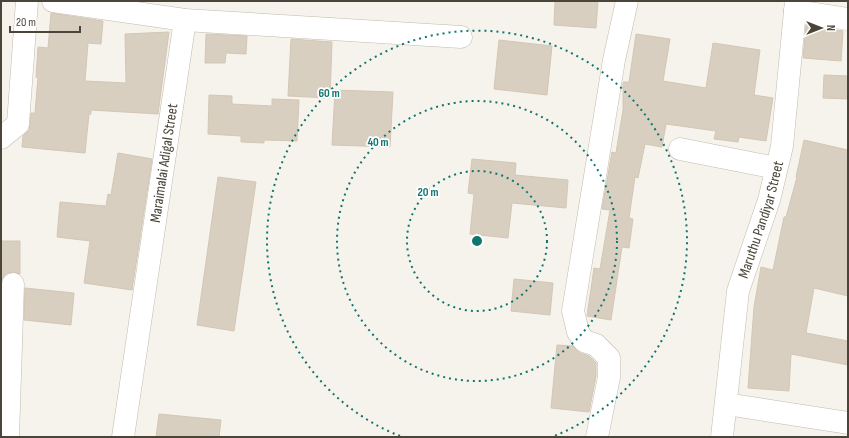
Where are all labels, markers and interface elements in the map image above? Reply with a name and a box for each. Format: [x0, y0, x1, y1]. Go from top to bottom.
scale bar [10, 8, 80, 34]
north arrow [801, 8, 841, 48]
text: 20 m [16, 15, 36, 30]
text: N [824, 25, 837, 31]
text: 60 m [318, 86, 340, 101]
street label: Maraimalai Adigal Street [145, 102, 182, 224]
text: 40 m [367, 135, 389, 150]
street label: Maruthu Pandiyar Street [734, 158, 788, 281]
text: 20 m [418, 185, 438, 200]
centre of rings [470, 234, 484, 248]

